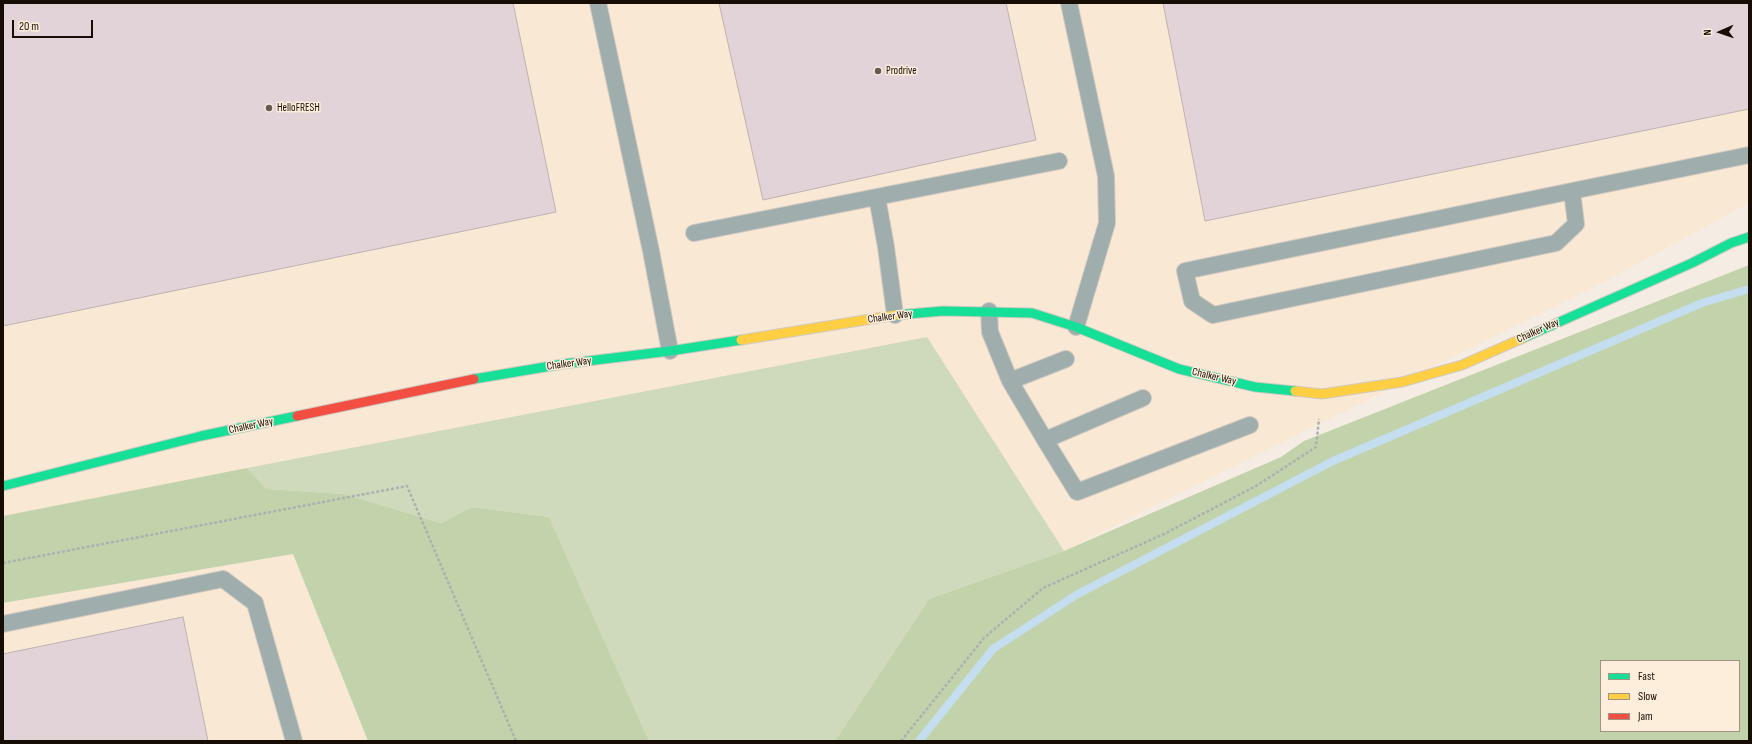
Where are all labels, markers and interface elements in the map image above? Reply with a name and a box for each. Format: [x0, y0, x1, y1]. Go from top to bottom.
scale bar [14, 12, 95, 38]
north arrow [1700, 12, 1740, 52]
text: 20 m [19, 19, 39, 34]
text: N [1701, 29, 1714, 36]
place label: Prodrive [886, 64, 917, 78]
marker: Prodrive [873, 66, 883, 76]
place label: HelloFRESH [277, 101, 320, 115]
marker: HelloFRESH [264, 103, 274, 113]
street label: Chalker Way [867, 307, 913, 327]
street label: Chalker Way [1515, 316, 1561, 346]
street label: Chalker Way [546, 354, 592, 374]
street label: Chalker Way [1191, 366, 1237, 388]
street label: Chalker Way [228, 415, 274, 437]
legend [1600, 660, 1740, 732]
text: Fast [1638, 669, 1655, 684]
text: Slow [1638, 689, 1657, 704]
text: Jam [1638, 709, 1653, 724]

